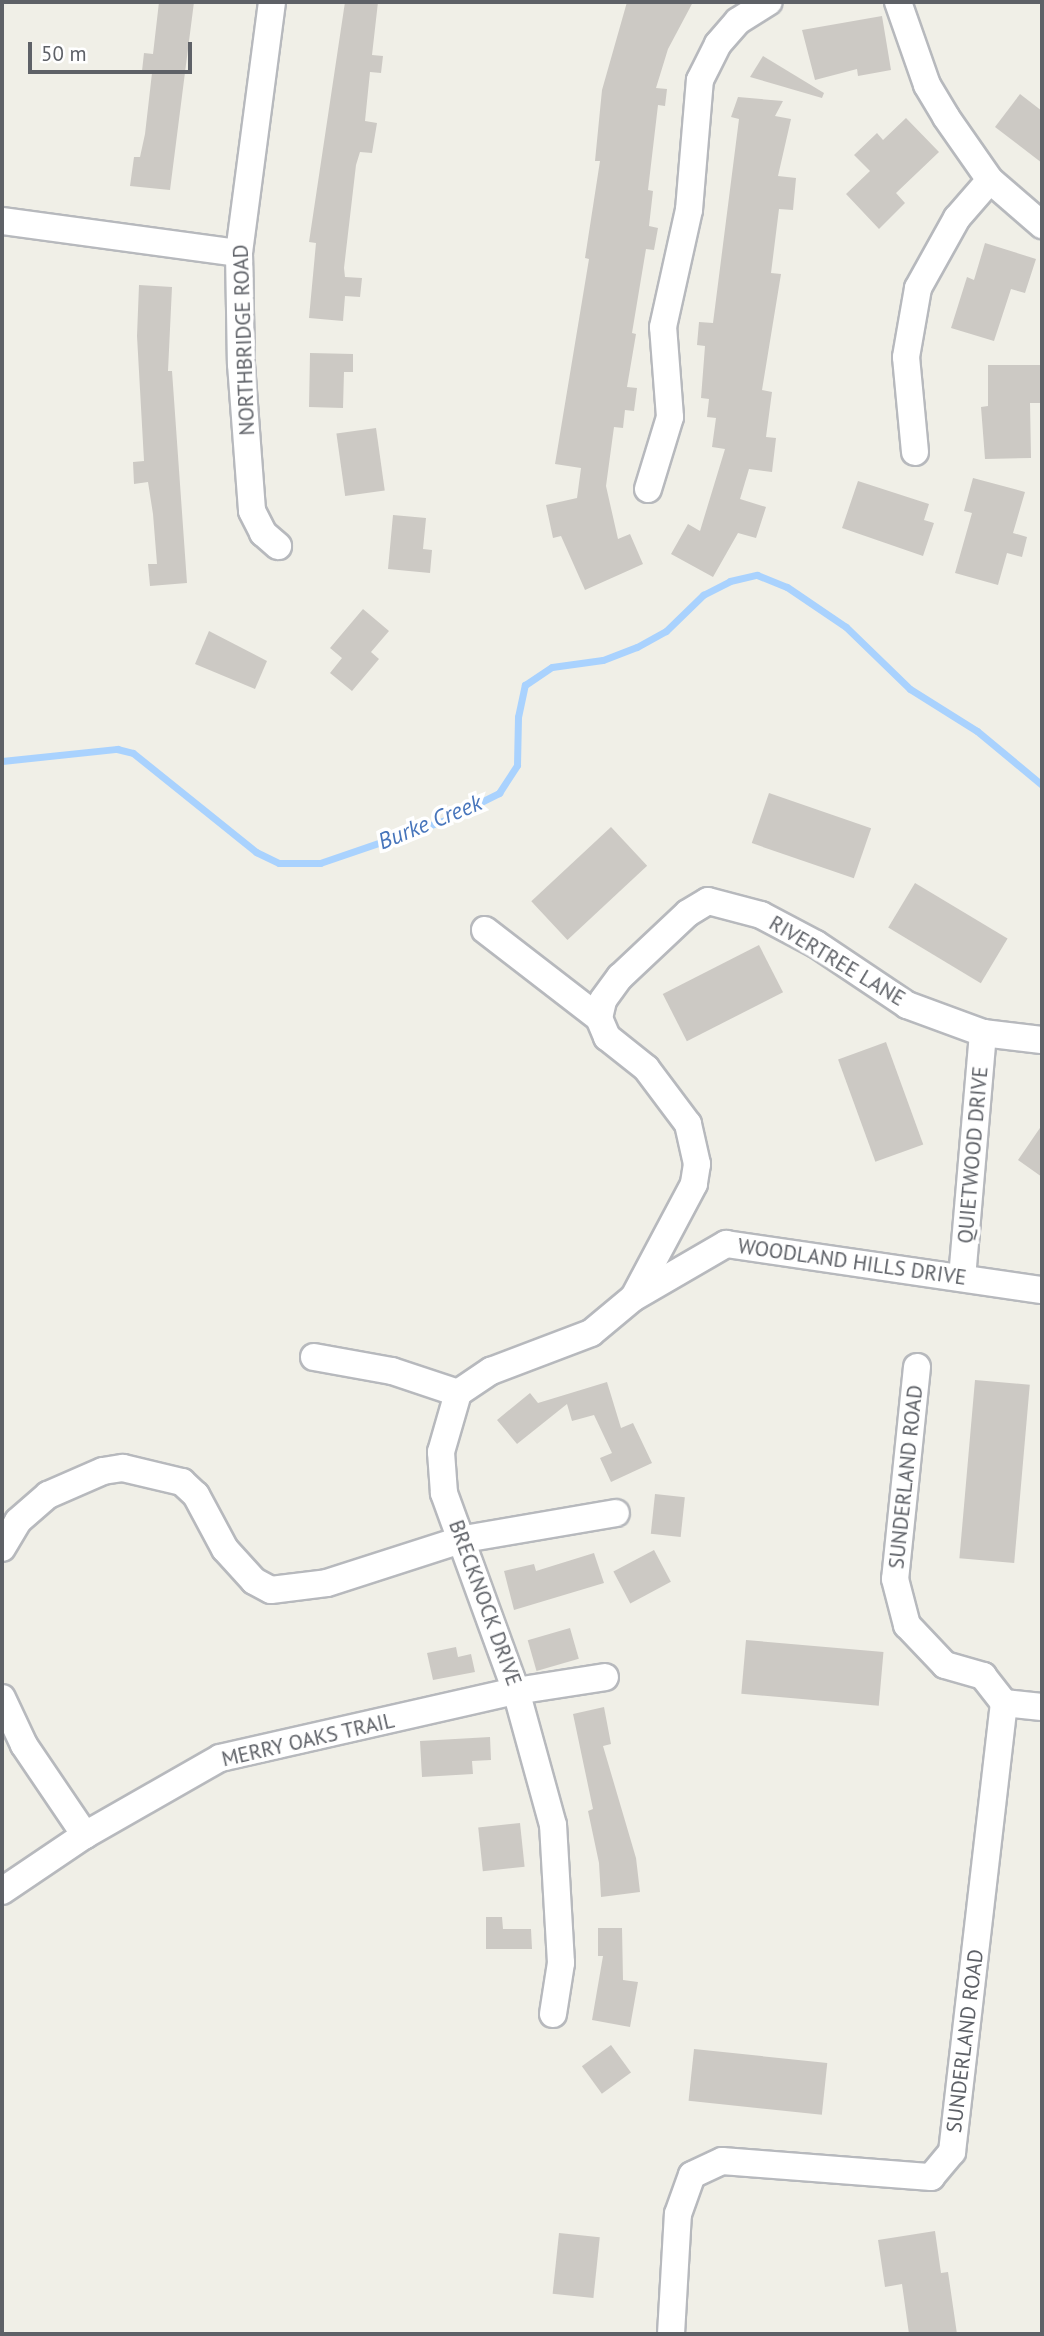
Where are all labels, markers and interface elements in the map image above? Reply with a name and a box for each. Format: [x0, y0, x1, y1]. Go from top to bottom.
scale bar [32, 28, 196, 72]
text: 50 m [41, 40, 87, 67]
street label: NORTHBRIDGE ROAD [228, 244, 260, 436]
water label: Burke Creek [374, 789, 486, 855]
street label: RIVERTREE LANE [765, 911, 909, 1011]
street label: QUIETWOOD DRIVE [953, 1065, 993, 1245]
street label: WOODLAND HILLS DRIVE [736, 1233, 968, 1291]
street label: SUNDERLAND ROAD [884, 1384, 928, 1570]
street label: BRECKNOCK DRIVE [443, 1516, 527, 1690]
street label: MERRY OAKS TRAIL [219, 1708, 397, 1772]
street label: SUNDERLAND ROAD [941, 1948, 989, 2134]

